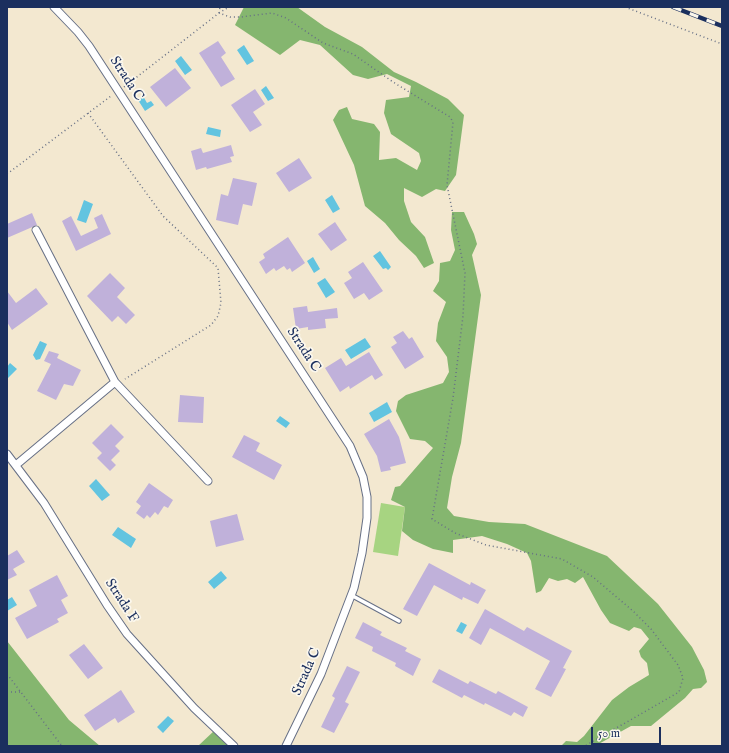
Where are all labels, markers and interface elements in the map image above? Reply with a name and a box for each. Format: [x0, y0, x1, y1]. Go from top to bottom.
street label: Strada C [105, 54, 147, 104]
street label: Strada C [282, 325, 324, 375]
street label: Strada F [101, 576, 141, 626]
street label: Strada C [289, 646, 325, 698]
scale bar [593, 719, 663, 745]
text: 50 m [598, 726, 620, 741]

